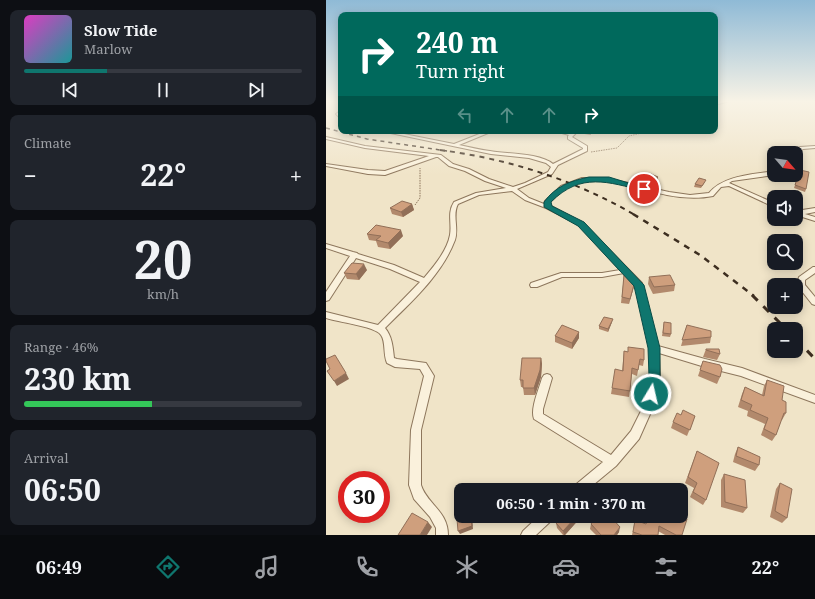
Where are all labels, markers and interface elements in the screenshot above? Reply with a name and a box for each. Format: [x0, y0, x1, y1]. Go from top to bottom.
text: Slow Tide [84, 20, 157, 40]
text: 240 m [416, 23, 498, 61]
icon: right [350, 28, 402, 80]
text: Marlow [84, 40, 132, 58]
text: Turn right [416, 59, 505, 83]
icon: previous [59, 79, 81, 101]
icon: pause [152, 79, 174, 101]
icon: next [245, 79, 267, 101]
icon: left [454, 104, 476, 126]
icon: ahead [496, 104, 518, 126]
icon: ahead [538, 104, 560, 126]
icon: right [580, 104, 602, 126]
text: Climate [24, 134, 71, 152]
north arrow [767, 146, 803, 182]
map controls [767, 146, 803, 358]
text: 22° [140, 154, 186, 195]
text: − [24, 160, 37, 190]
text: + [290, 160, 302, 190]
pin [627, 172, 661, 206]
icon: arrive [633, 178, 655, 200]
button: sound [767, 190, 803, 226]
text: 20 [134, 223, 192, 294]
button: search [767, 234, 803, 270]
button: + [767, 278, 803, 314]
text: km/h [147, 285, 179, 303]
button: − [767, 322, 803, 358]
text: Range · 46% [24, 338, 98, 356]
text: 230 km [24, 358, 131, 399]
position arrow [630, 373, 672, 415]
text: Arrival [24, 449, 68, 467]
text: 06:50 [24, 469, 101, 510]
speed limit sign: 30 [338, 471, 390, 523]
text: 06:50 · 1 min · 370 m [496, 493, 646, 513]
icon: directions [154, 553, 182, 581]
icon: music [253, 553, 281, 581]
icon: phone [353, 553, 381, 581]
icon: climate [453, 553, 481, 581]
icon: car [552, 553, 580, 581]
icon: filters [652, 553, 680, 581]
text: 06:49 [36, 555, 82, 579]
text: 22° [752, 555, 779, 579]

